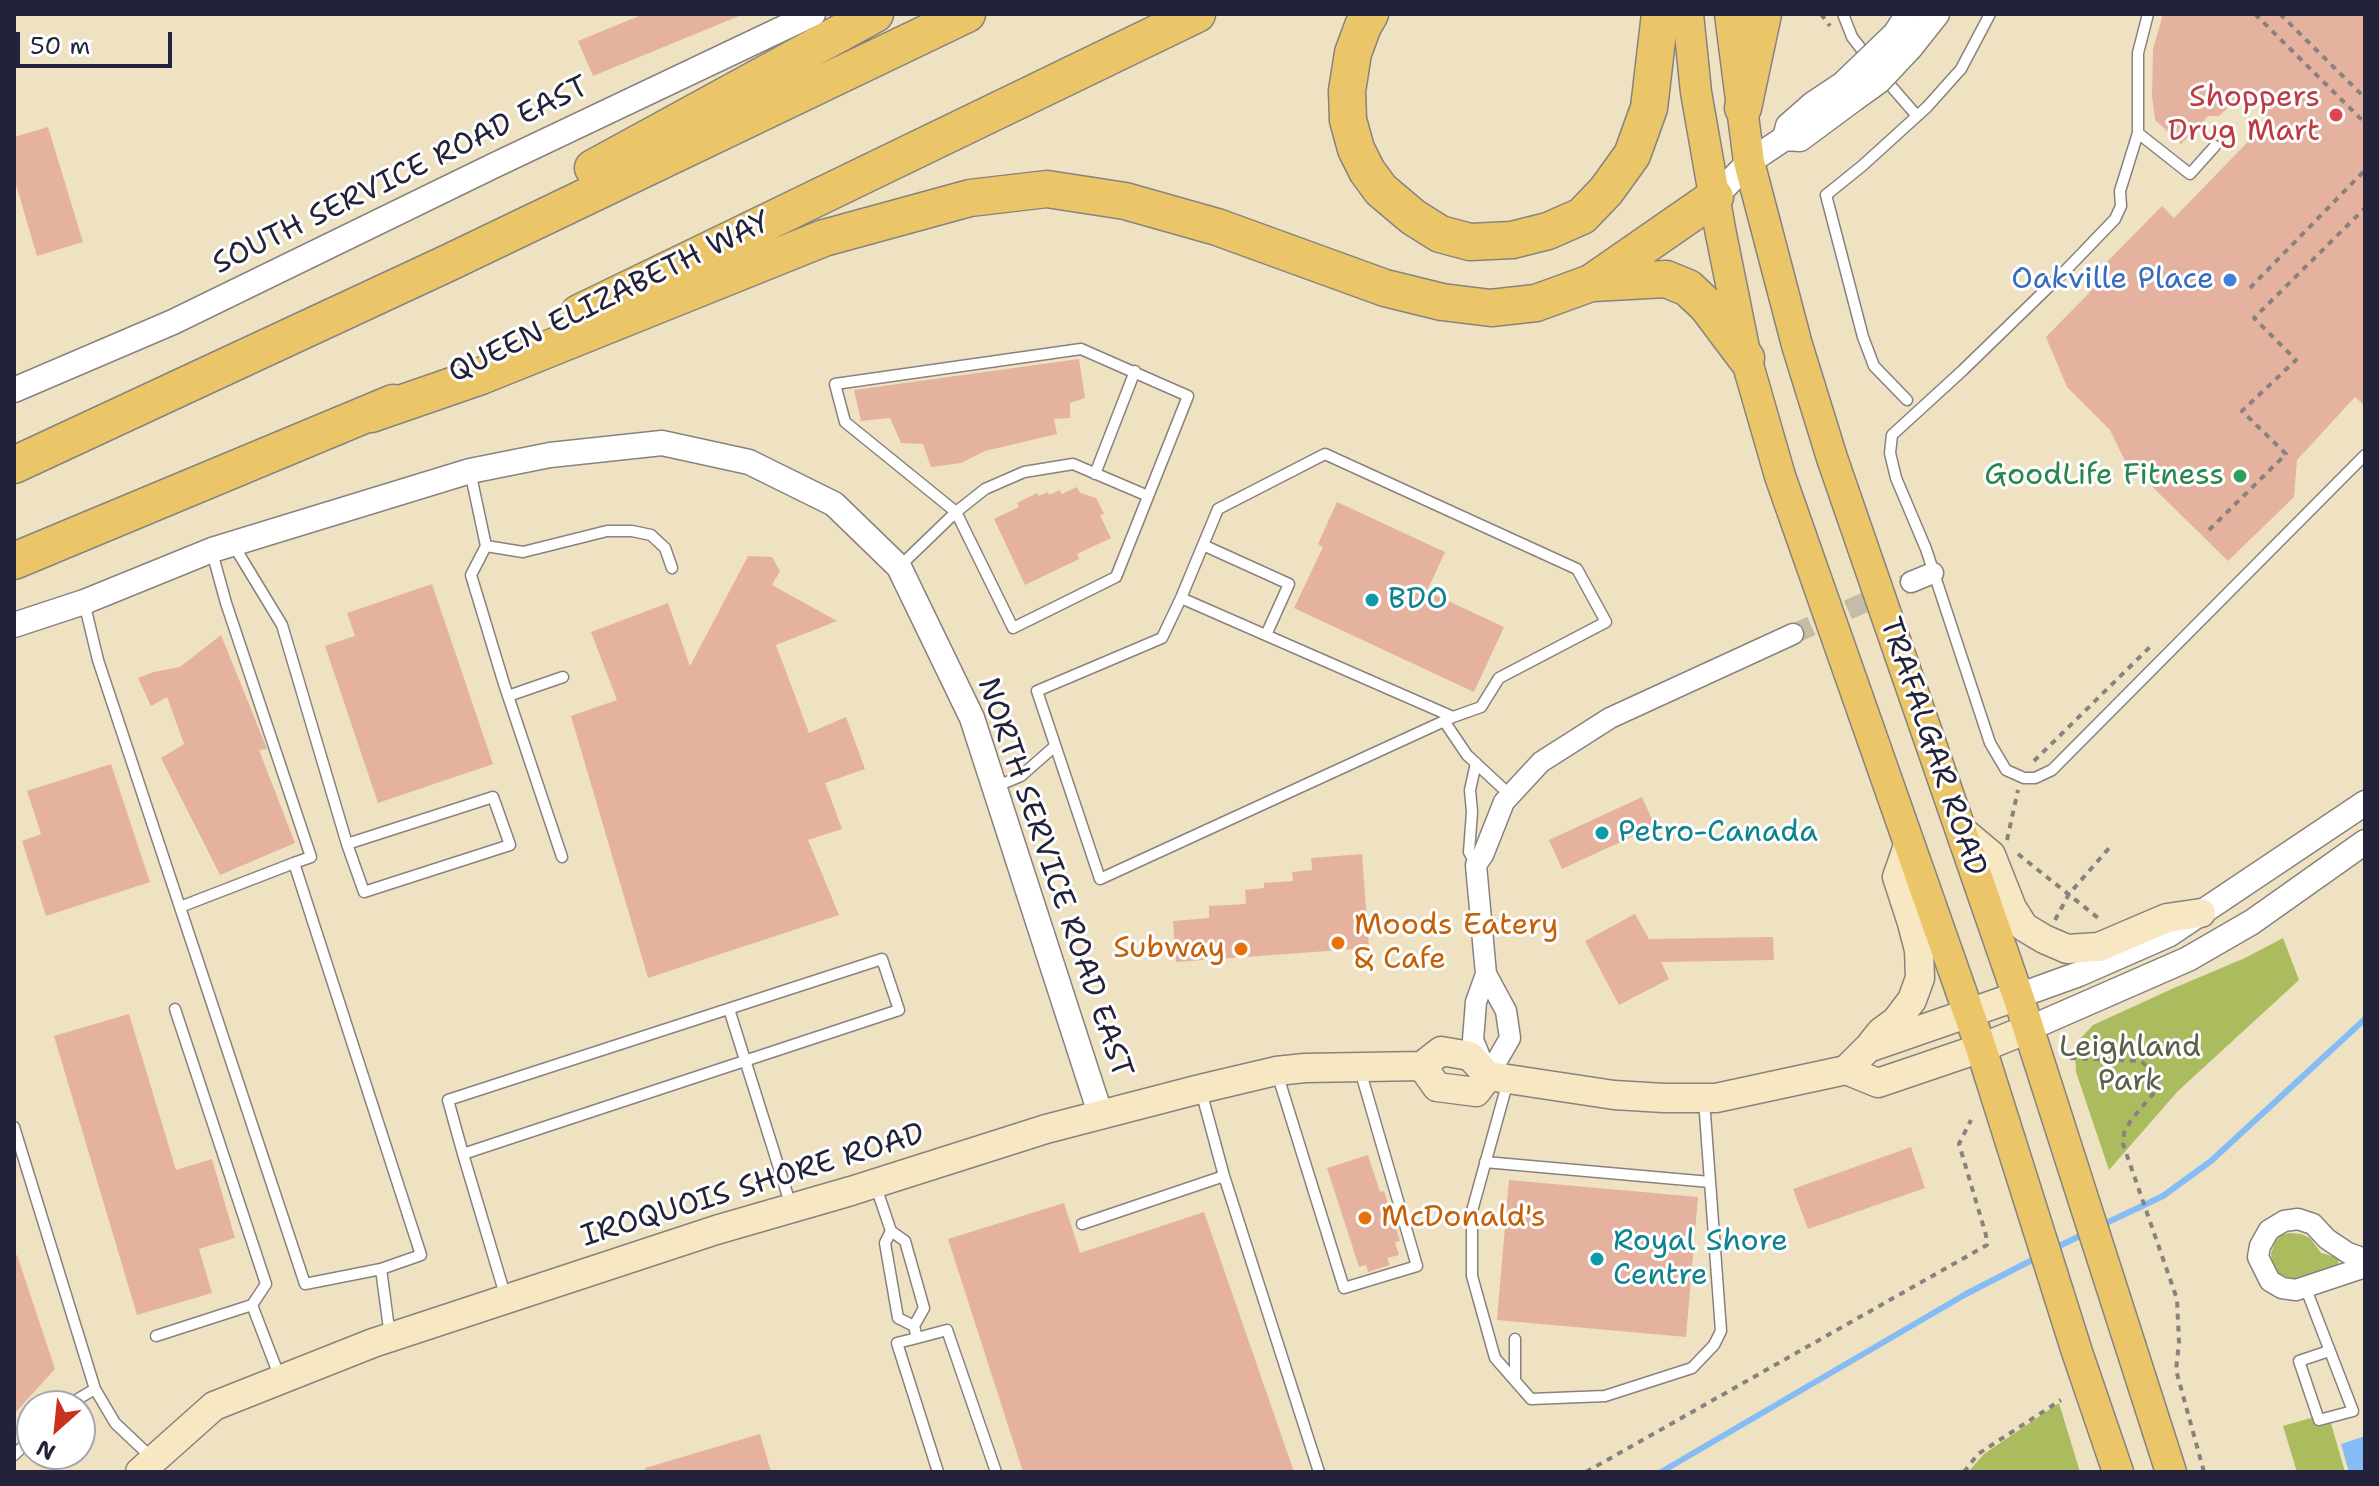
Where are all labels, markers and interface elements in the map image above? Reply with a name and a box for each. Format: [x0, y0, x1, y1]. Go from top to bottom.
scale bar [20, 16, 176, 66]
text: 50 m [30, 30, 90, 62]
street label: SOUTH SERVICE ROAD EAST [207, 69, 595, 283]
place label: Shoppers Drug Mart [2168, 80, 2320, 150]
marker: Shoppers Drug Mart [2327, 106, 2345, 124]
street label: QUEEN ELIZABETH WAY [443, 204, 777, 392]
place label: Oakville Place [2011, 262, 2214, 298]
marker: Oakville Place [2221, 271, 2239, 289]
place label: GoodLife Fitness [1984, 458, 2224, 494]
marker: GoodLife Fitness [2231, 467, 2249, 485]
place label: BDO [1388, 582, 1448, 618]
marker: BDO [1363, 591, 1381, 609]
street label: TRAFALGAR ROAD [1871, 613, 1993, 881]
street label: NORTH SERVICE ROAD EAST [969, 673, 1139, 1083]
place label: Petro-Canada [1618, 815, 1818, 851]
marker: Petro-Canada [1593, 824, 1611, 842]
place label: Moods Eatery & Cafe [1354, 908, 1559, 978]
place label: Subway [1113, 931, 1225, 967]
marker: Moods Eatery & Cafe [1329, 934, 1347, 952]
marker: Subway [1232, 940, 1250, 958]
park label: Leighland Park [2059, 1030, 2201, 1100]
street label: IROQUOIS SHORE ROAD [577, 1117, 929, 1255]
place label: McDonald's [1381, 1200, 1546, 1236]
marker: McDonald's [1356, 1209, 1374, 1227]
place label: Royal Shore Centre [1613, 1224, 1788, 1294]
marker: Royal Shore Centre [1588, 1250, 1606, 1268]
north arrow [16, 1390, 96, 1470]
text: N [31, 1433, 60, 1467]

